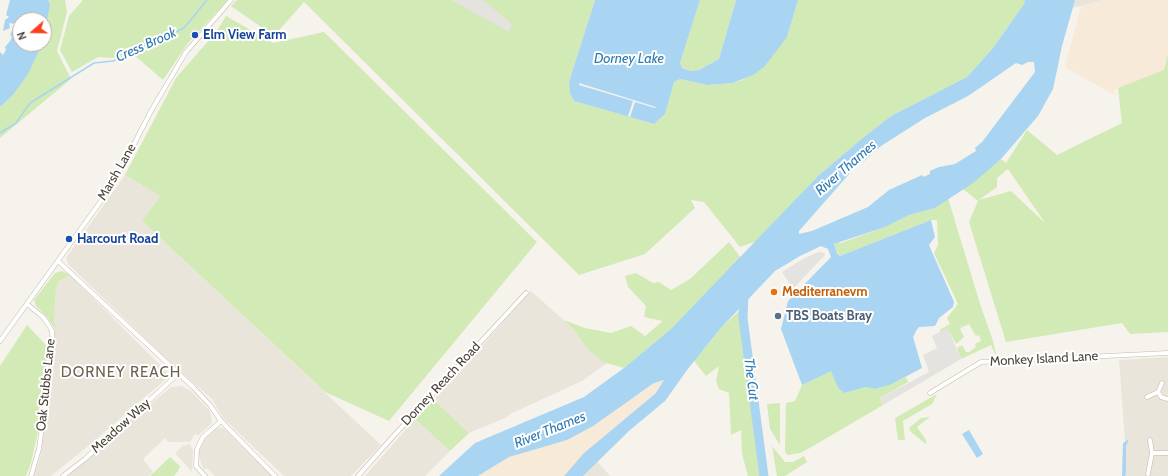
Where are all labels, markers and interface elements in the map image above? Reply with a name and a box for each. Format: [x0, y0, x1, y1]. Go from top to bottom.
north arrow [12, 12, 52, 52]
water label: Cress Brook [113, 24, 179, 66]
place label: Elm View Farm [203, 27, 287, 43]
text: N [14, 30, 30, 42]
marker: Elm View Farm [190, 30, 200, 40]
water label: Dorney Lake [594, 51, 664, 67]
water label: River Thames [812, 137, 880, 199]
street label: Marsh Lane [95, 141, 139, 203]
place label: Harcourt Road [77, 231, 158, 247]
marker: Harcourt Road [64, 234, 74, 244]
place label: Mediterranevm [782, 284, 868, 300]
marker: Mediterranevm [769, 287, 779, 297]
place label: TBS Boats Bray [786, 308, 872, 324]
marker: TBS Boats Bray [773, 311, 783, 321]
street label: Oak Stubbs Lane [33, 338, 59, 432]
street label: Dorney Reach Road [398, 339, 484, 429]
street label: Monkey Island Lane [989, 348, 1099, 370]
water label: The Cut [740, 357, 762, 401]
district label: DORNEY REACH [61, 364, 181, 382]
street label: Meadow Way [88, 395, 154, 457]
water label: River Thames [512, 408, 588, 452]

